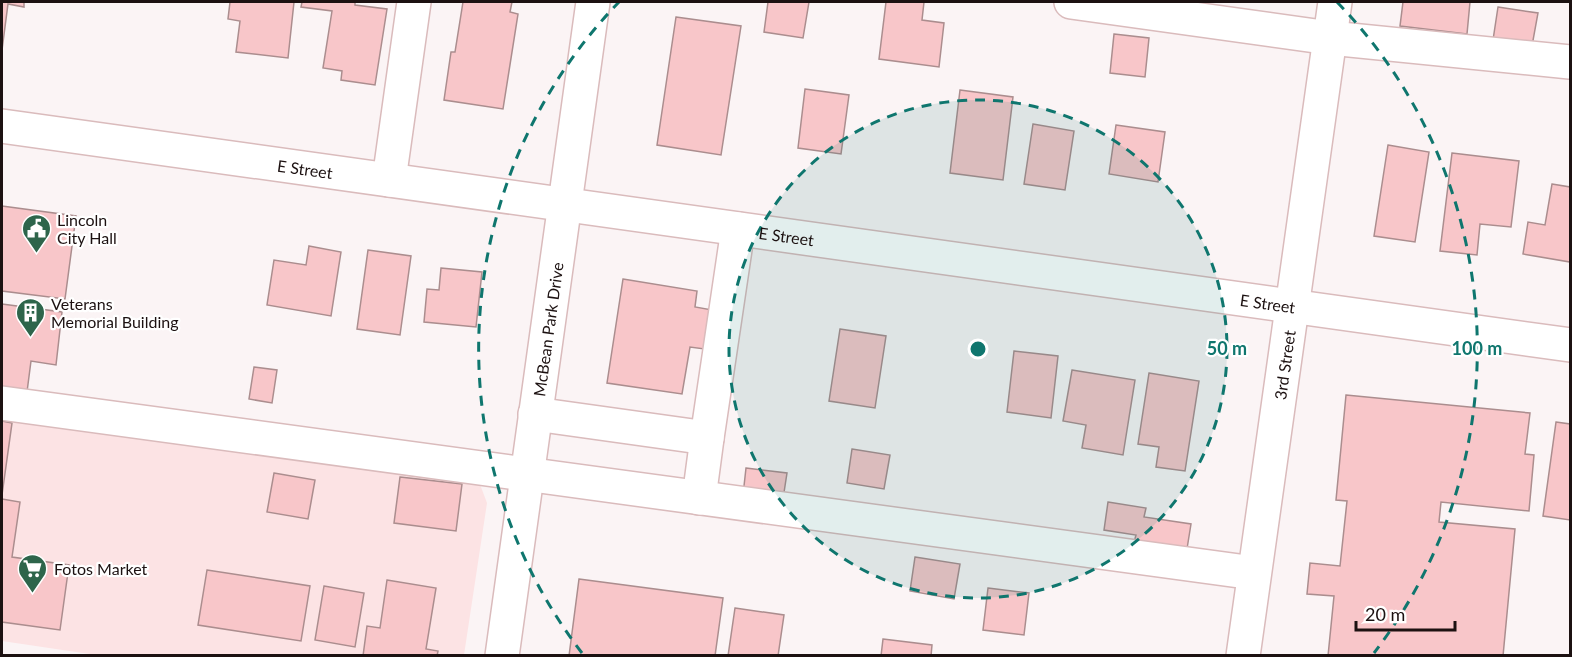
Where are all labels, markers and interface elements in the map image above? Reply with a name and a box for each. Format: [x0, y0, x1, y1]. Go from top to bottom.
street label: E Street [276, 155, 334, 182]
place label: Lincoln City Hall [57, 210, 117, 247]
public building icon: Lincoln City Hall [20, 212, 52, 254]
street label: E Street [758, 222, 815, 249]
street label: McBean Park Drive [529, 261, 566, 398]
street label: E Street [1239, 290, 1297, 316]
place label: Veterans Memorial Building [51, 294, 179, 331]
building icon: Veterans Memorial Building [14, 296, 46, 338]
street label: 3rd Street [1270, 329, 1298, 401]
text: 50 m [1207, 337, 1247, 359]
text: 100 m [1452, 337, 1502, 359]
centre of rings [968, 339, 988, 359]
supermarket icon: Fotos Market [17, 552, 49, 594]
place label: Fotos Market [54, 559, 148, 578]
scale bar [1356, 594, 1455, 632]
text: 20 m [1365, 603, 1405, 625]

